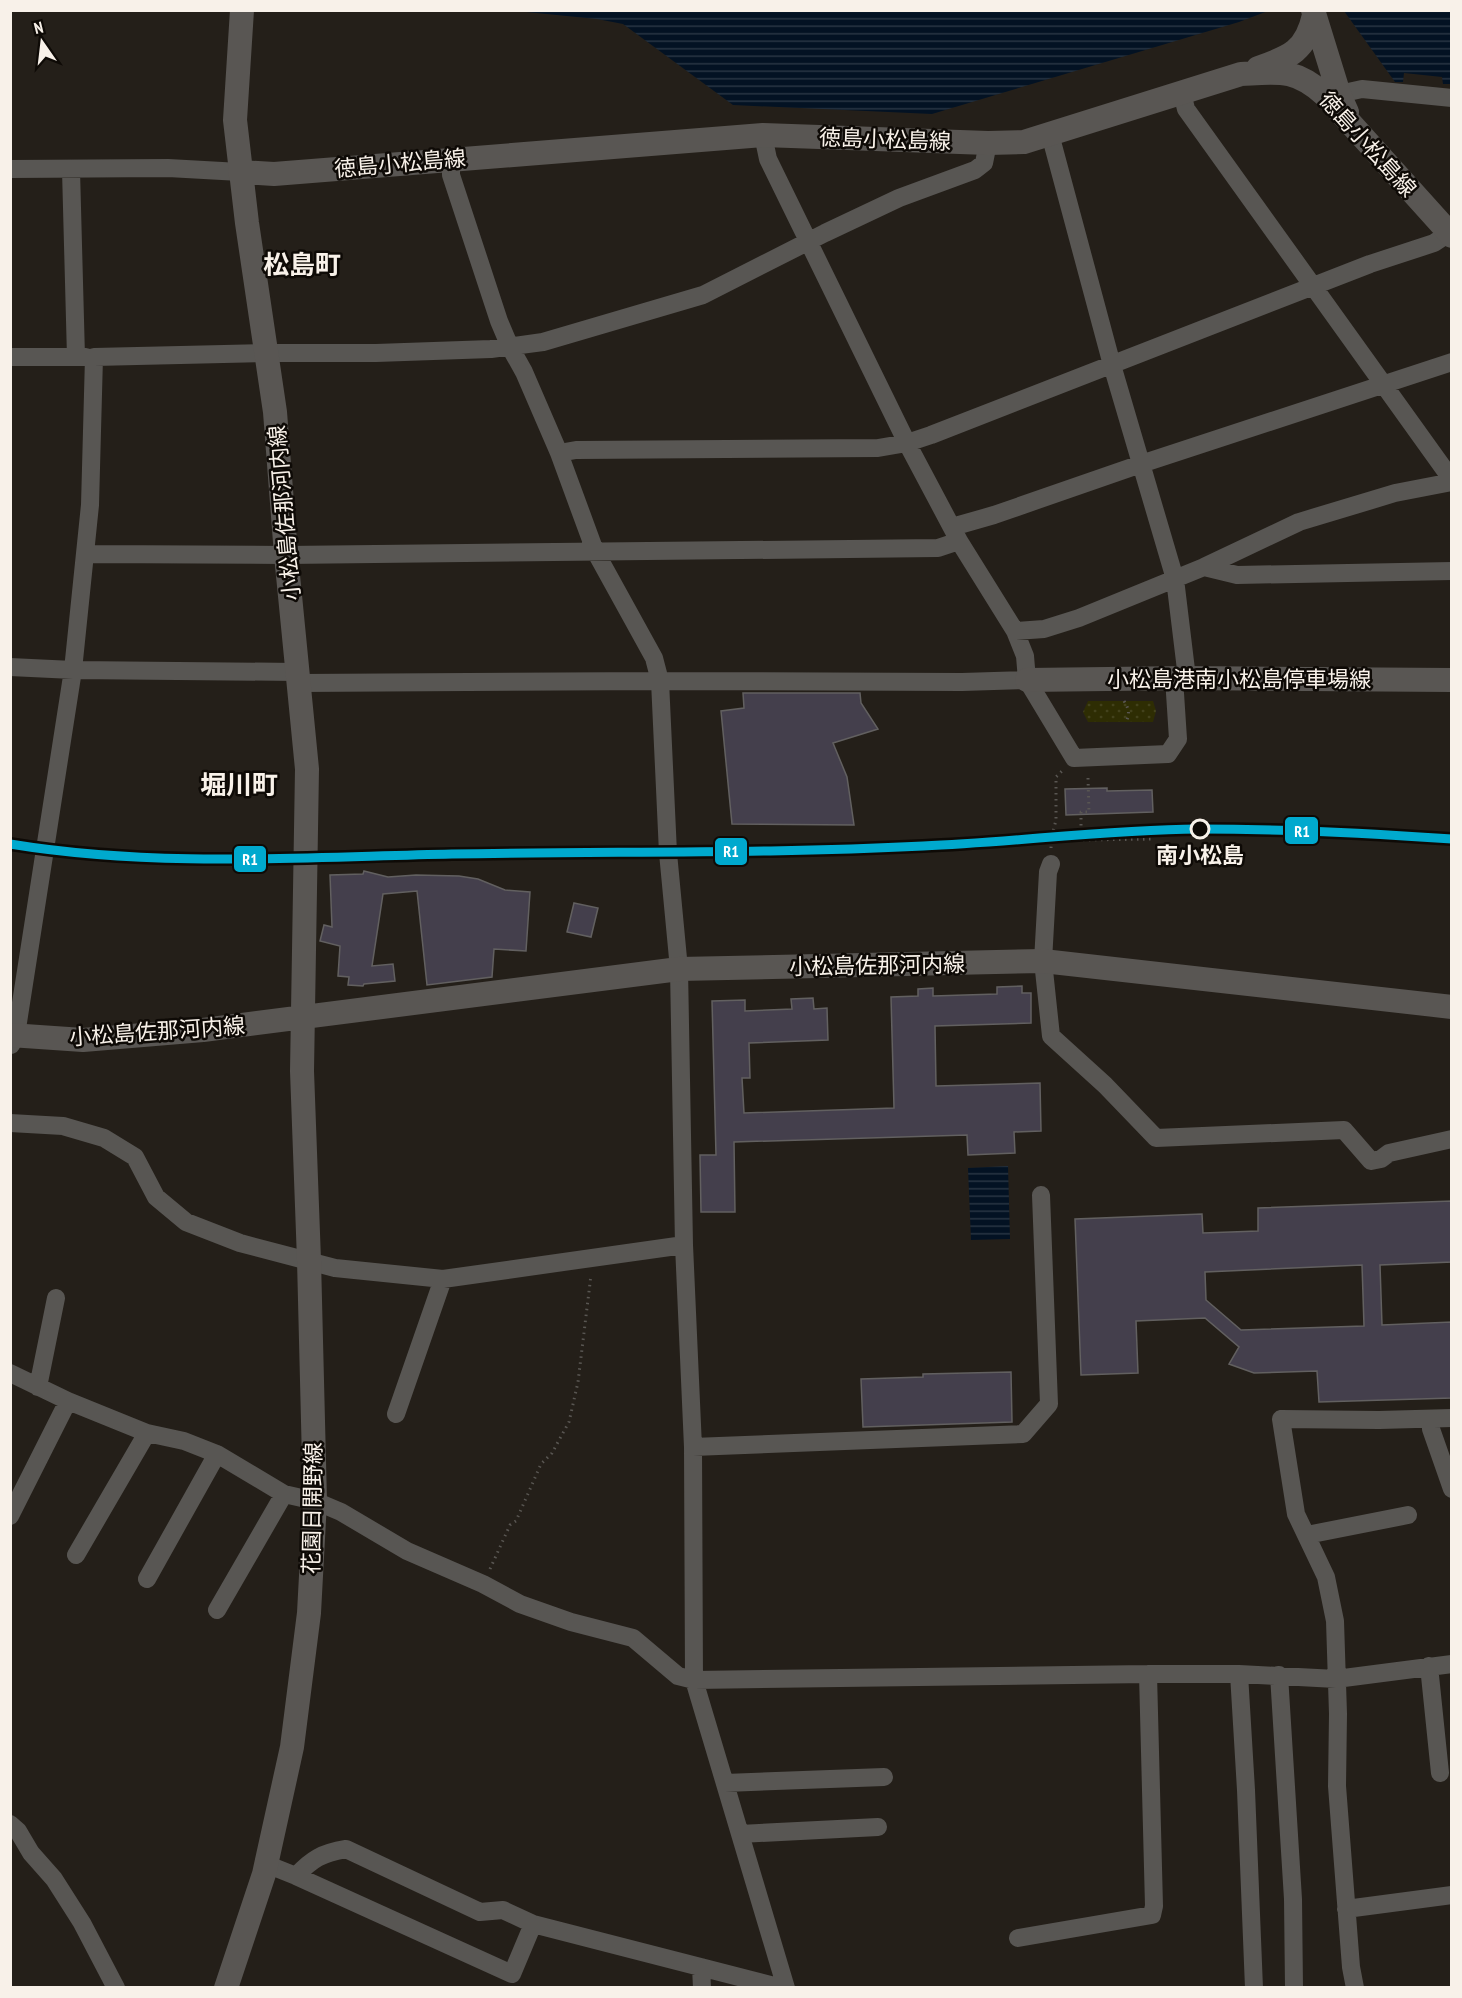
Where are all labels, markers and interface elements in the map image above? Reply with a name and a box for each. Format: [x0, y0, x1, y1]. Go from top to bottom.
north arrow [12, 12, 72, 72]
text: N [32, 17, 45, 38]
street label: 徳島小松島線 [1313, 86, 1423, 202]
street label: 徳島小松島線 [819, 123, 951, 155]
street label: 徳島小松島線 [333, 143, 467, 183]
district label: 松島町 [263, 248, 341, 281]
street label: 小松島佐那河内線 [262, 424, 306, 602]
street label: 小松島港南小松島停車場線 [1107, 665, 1371, 693]
district label: 堀川町 [200, 768, 278, 801]
line badge: R1 [1284, 816, 1319, 845]
marker: 南小松島 [1190, 819, 1210, 839]
text: R1 [1294, 821, 1310, 841]
line badge: R1 [714, 837, 748, 866]
text: R1 [723, 841, 739, 861]
place label: 南小松島 [1156, 841, 1244, 869]
line badge: R1 [233, 845, 267, 873]
text: R1 [242, 849, 258, 869]
street label: 小松島佐那河内線 [789, 949, 965, 981]
street label: 小松島佐那河内線 [68, 1011, 246, 1051]
street label: 花園日開野線 [297, 1442, 327, 1574]

